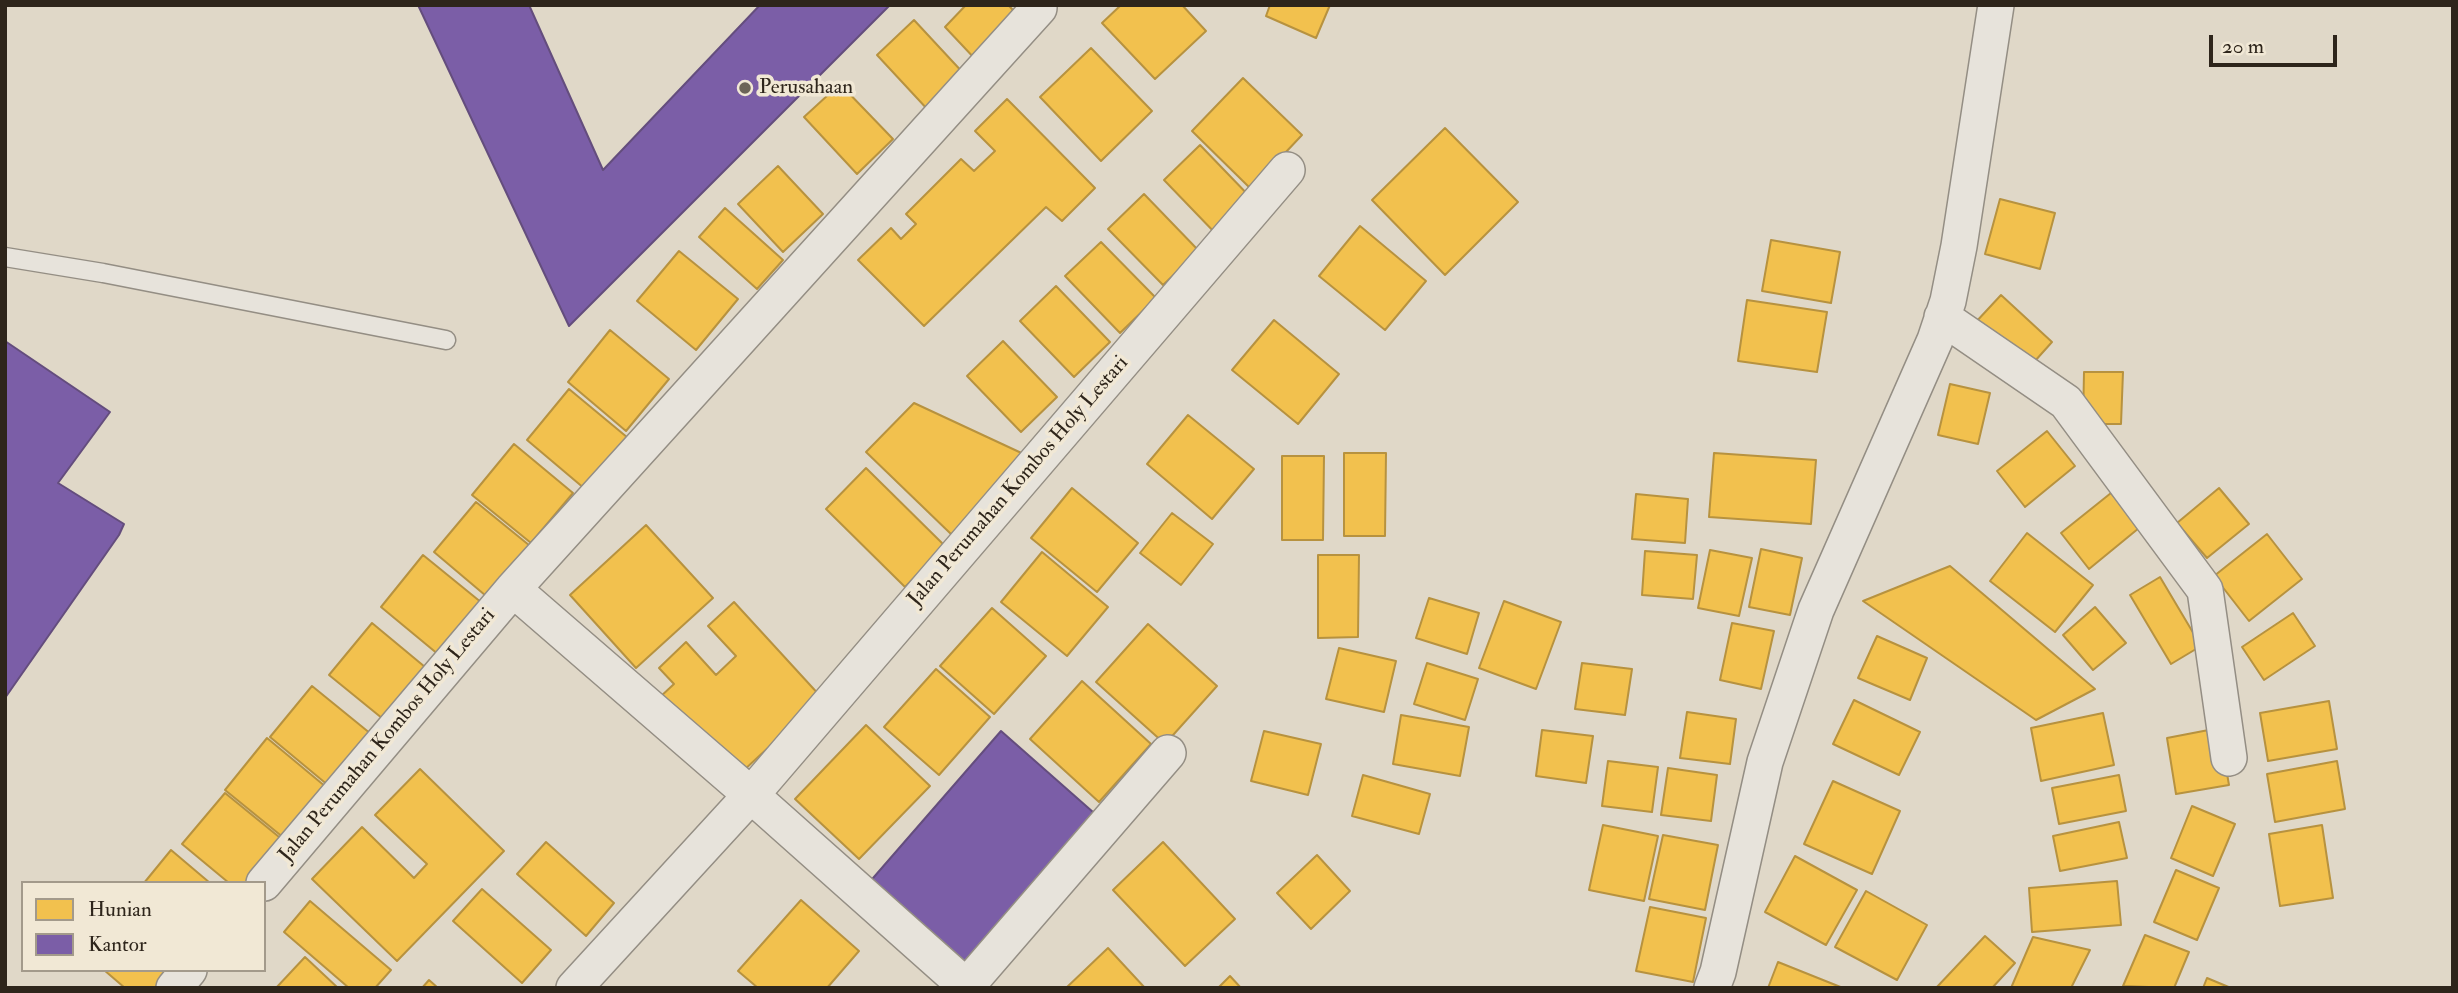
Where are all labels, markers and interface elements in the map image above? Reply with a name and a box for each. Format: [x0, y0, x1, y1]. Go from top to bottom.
scale bar [2213, 21, 2341, 65]
text: 20 m [2222, 33, 2264, 60]
place label: Perusahaan [759, 75, 853, 101]
marker: Perusahaan [737, 80, 753, 96]
street label: Jalan Perumahan Kombos Holy Lestari [903, 352, 1135, 612]
street label: Jalan Perumahan Kombos Holy Lestari [274, 604, 502, 868]
legend [21, 881, 266, 972]
text: Hunian [88, 896, 152, 923]
text: Kantor [88, 931, 147, 958]

